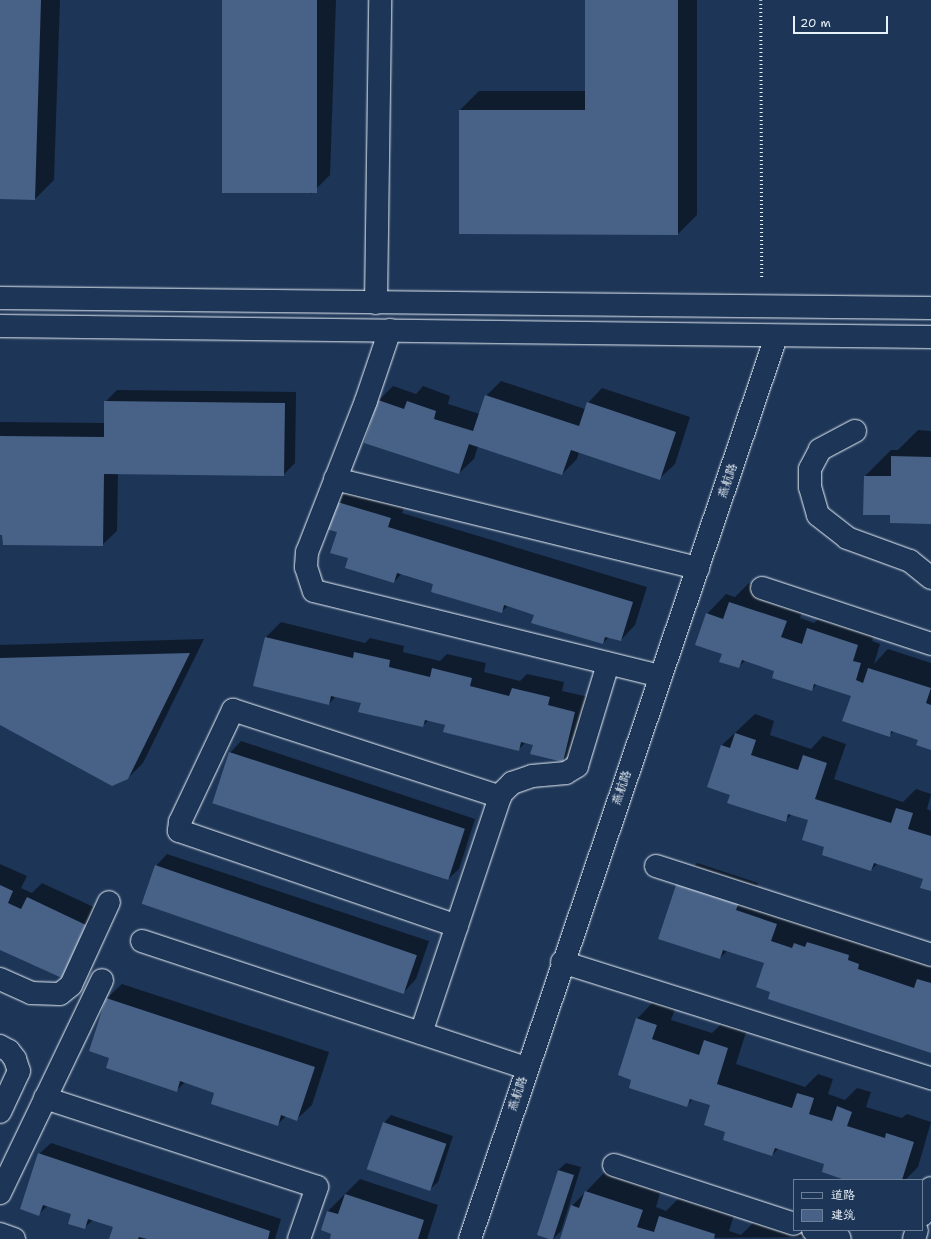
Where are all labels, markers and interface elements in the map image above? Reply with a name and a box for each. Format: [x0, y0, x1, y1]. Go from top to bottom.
scale bar [795, 8, 890, 34]
text: 20 m [800, 15, 831, 31]
street label: 燕航路 [715, 462, 741, 500]
street label: 燕航路 [609, 769, 635, 807]
street label: 燕航路 [505, 1075, 531, 1113]
legend [793, 1179, 923, 1231]
text: 道路 [831, 1187, 855, 1203]
text: 建筑 [831, 1207, 855, 1223]

